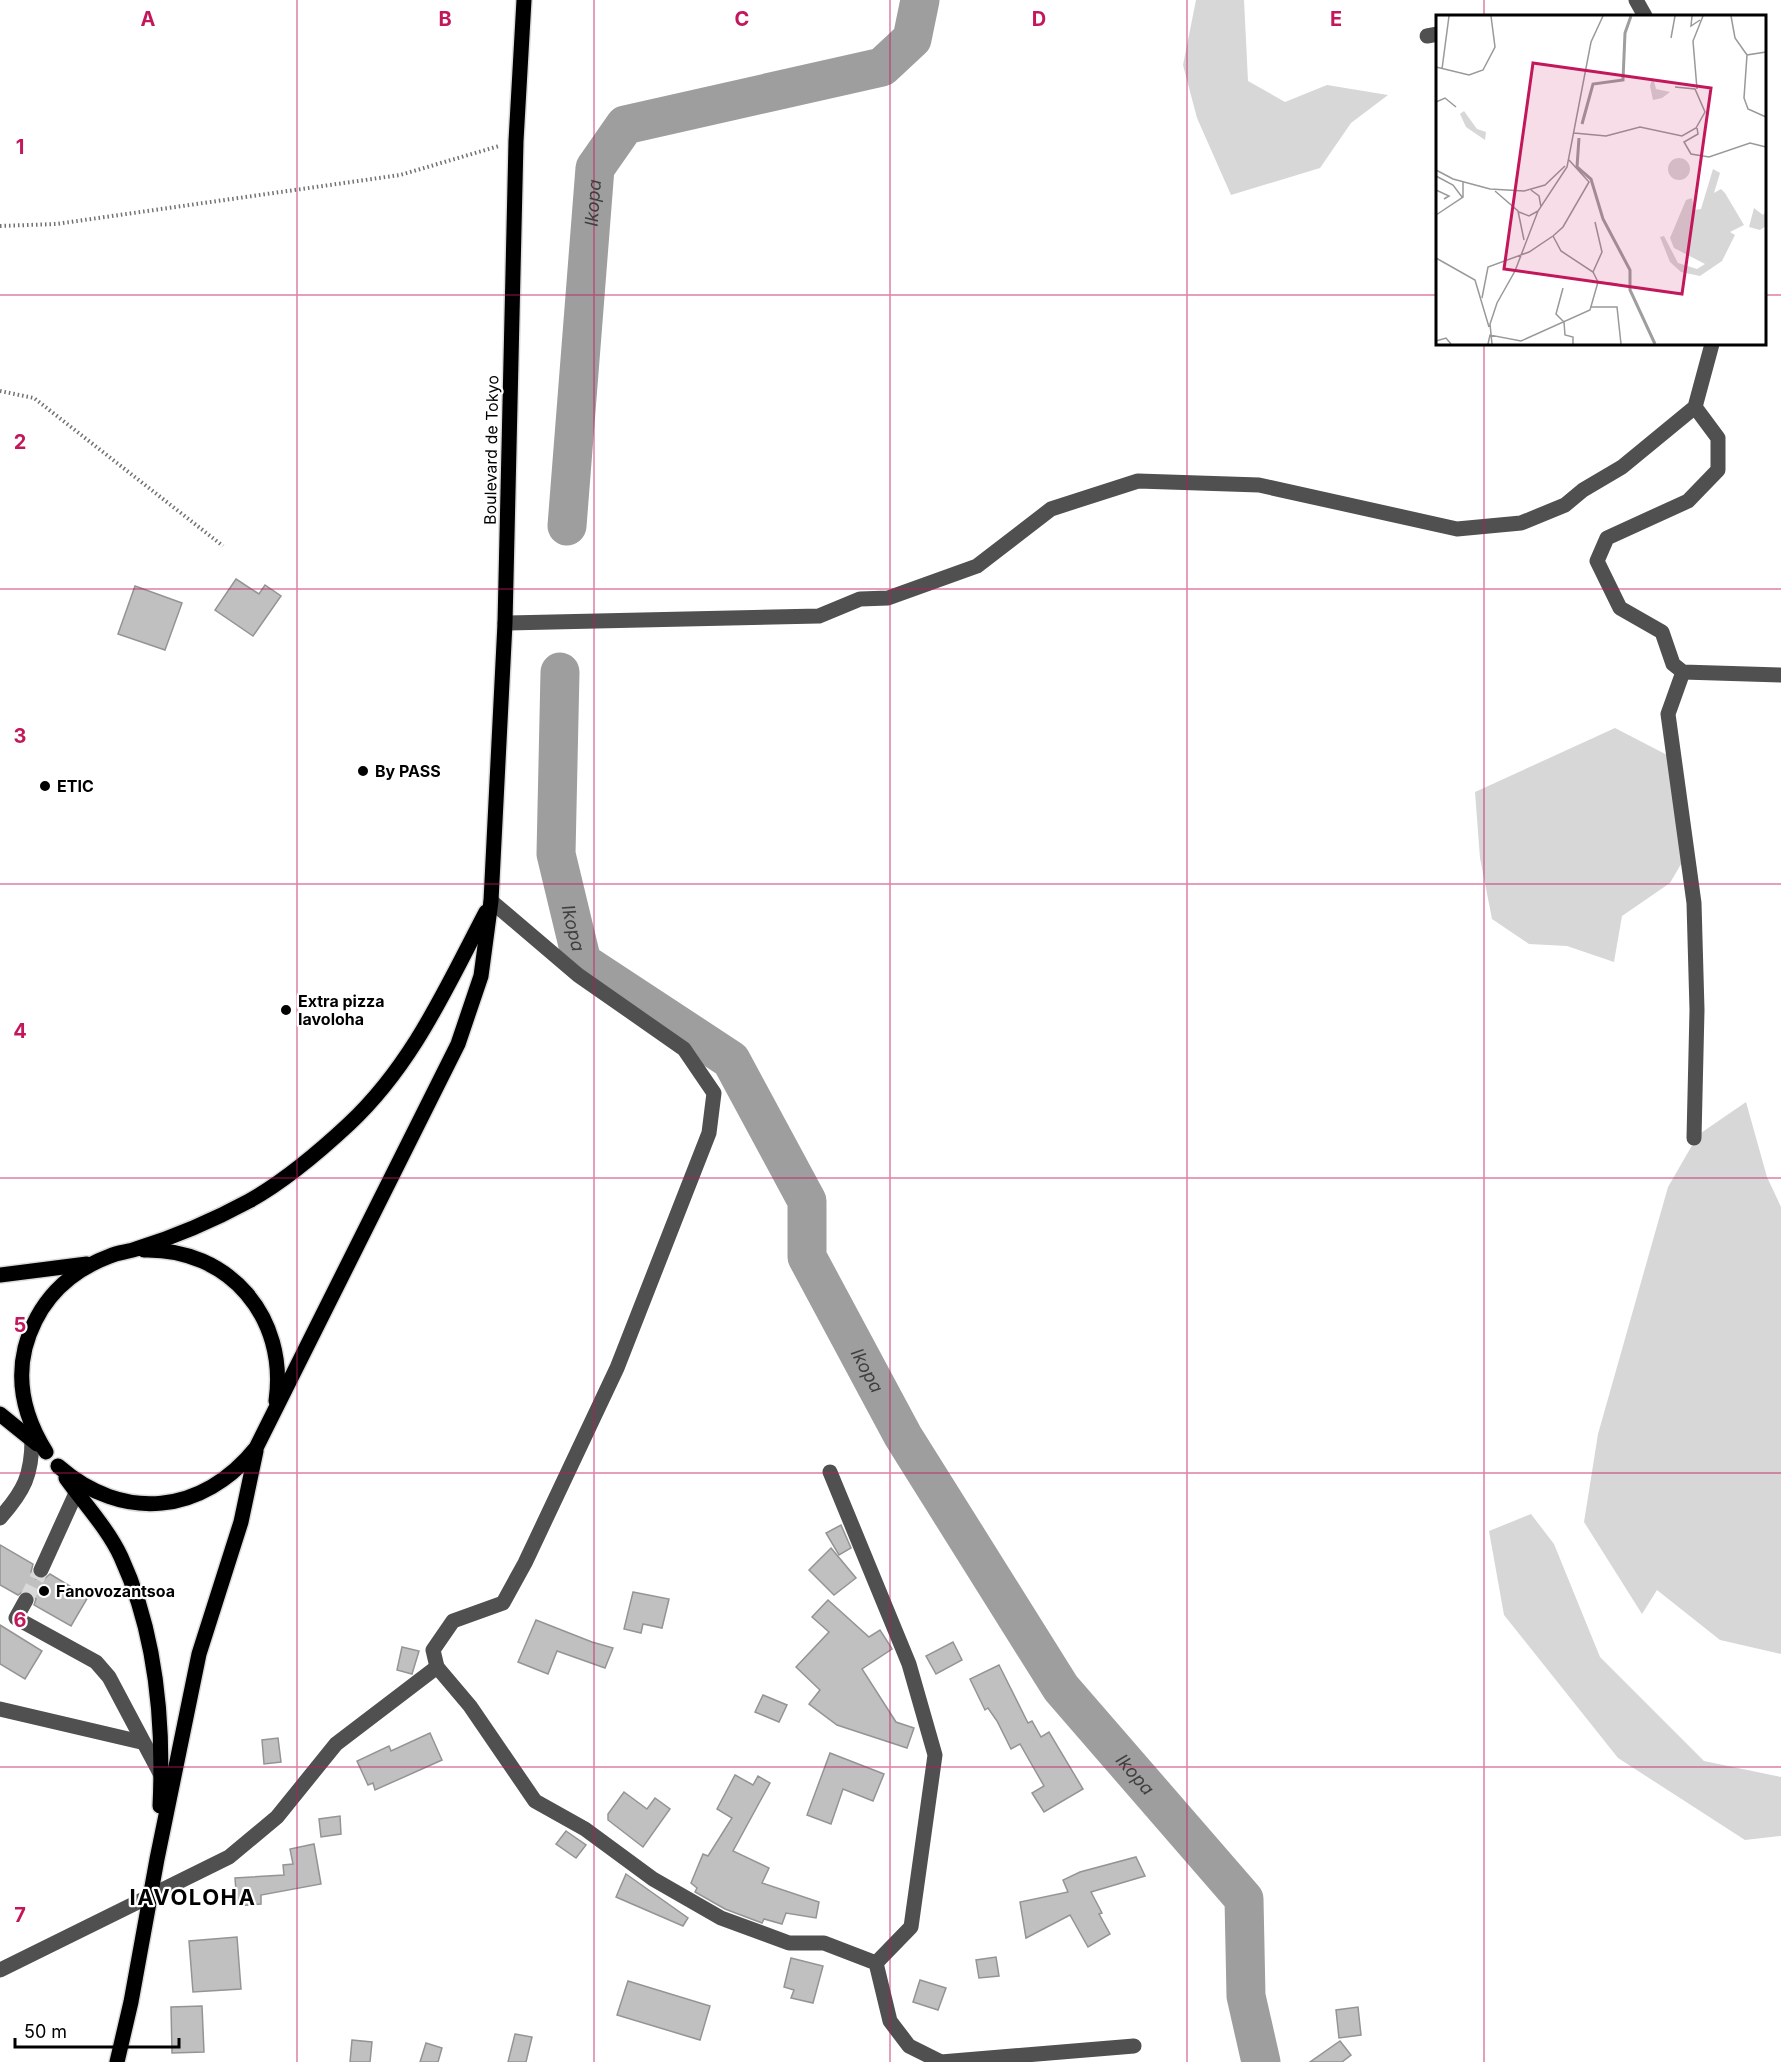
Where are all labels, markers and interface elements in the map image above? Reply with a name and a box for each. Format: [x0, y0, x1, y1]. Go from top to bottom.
text: A [141, 7, 156, 31]
text: B [438, 7, 452, 31]
text: C [735, 7, 749, 31]
text: D [1032, 7, 1046, 31]
text: E [1330, 7, 1342, 31]
inset map [1436, 15, 1766, 345]
text: 1 [16, 135, 24, 159]
water label: Ikopa [580, 179, 605, 227]
street label: Boulevard de Tokyo [480, 375, 502, 525]
text: 2 [14, 430, 26, 454]
text: 3 [14, 724, 26, 748]
place label: By PASS [375, 761, 441, 781]
marker: By PASS [356, 764, 370, 778]
place label: ETIC [57, 776, 94, 796]
marker: ETIC [38, 779, 52, 793]
water label: Ikopa [558, 902, 590, 953]
place label: Extra pizza Iavoloha [298, 991, 385, 1029]
marker: Extra pizza Iavoloha [279, 1003, 293, 1017]
text: 4 [13, 1019, 27, 1043]
text: 5 [14, 1313, 26, 1337]
water label: Ikopa [847, 1344, 888, 1396]
place label: Fanovozantsoa [56, 1581, 175, 1601]
marker: Fanovozantsoa [37, 1584, 51, 1598]
text: 6 [14, 1608, 27, 1632]
water label: Ikopa [1112, 1749, 1159, 1799]
district label: IAVOLOHA [130, 1884, 256, 1910]
text: 7 [14, 1903, 26, 1927]
scale bar [15, 2011, 178, 2049]
text: 50 m [24, 2021, 67, 2042]

